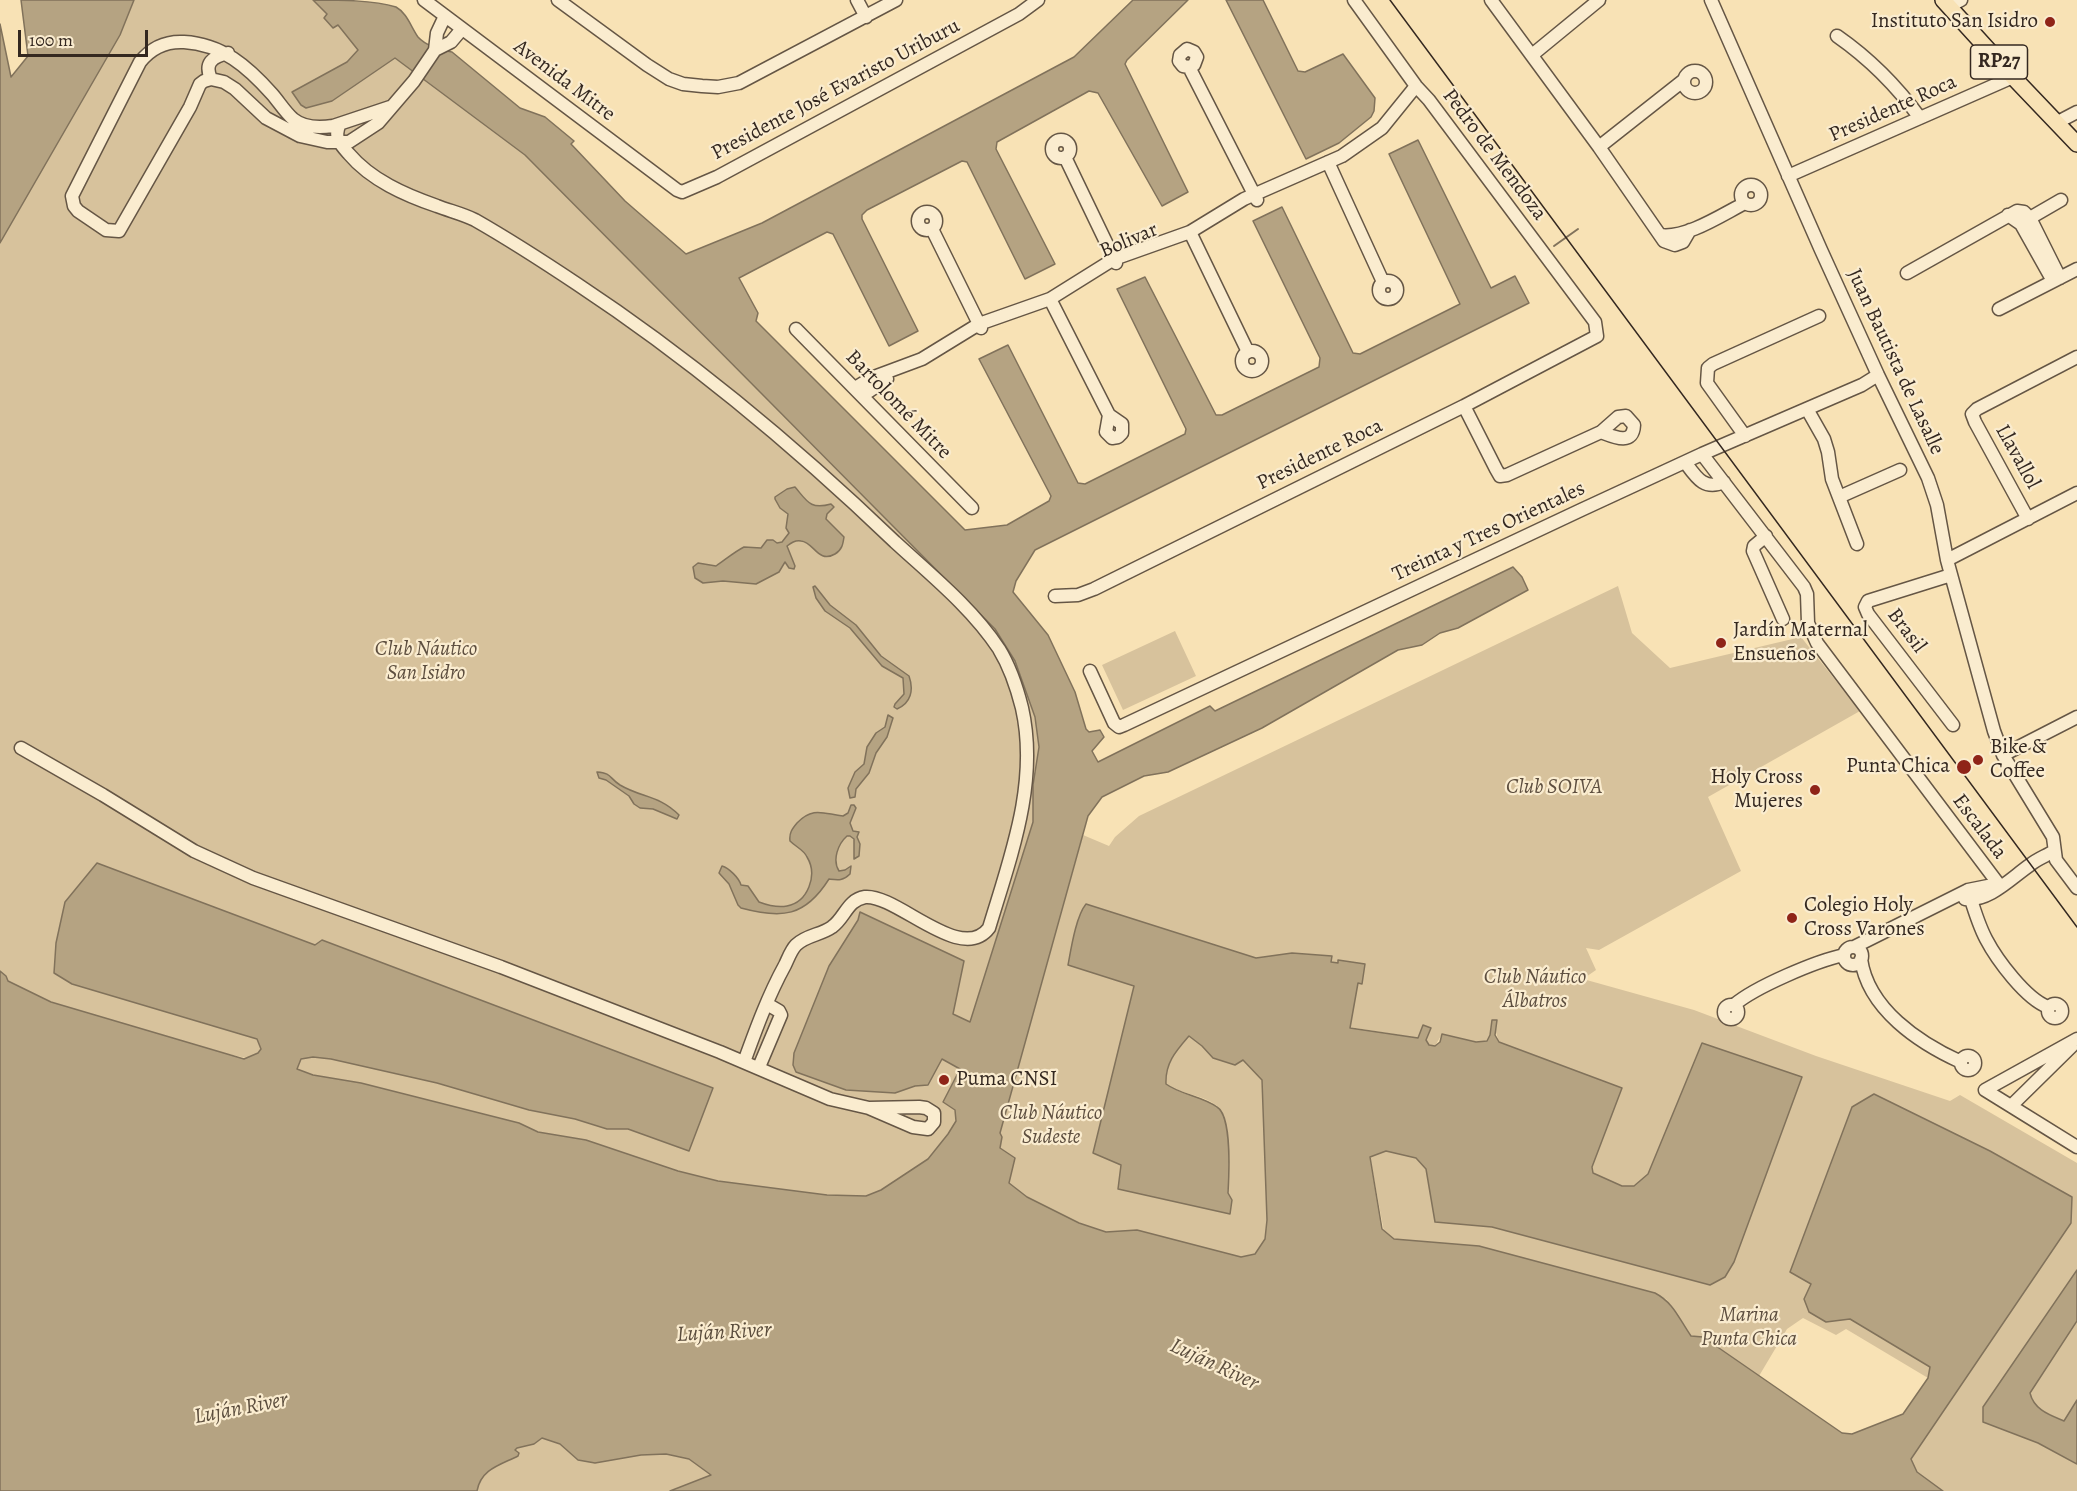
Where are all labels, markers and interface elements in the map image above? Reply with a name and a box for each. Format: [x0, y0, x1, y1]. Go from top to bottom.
place label: Instituto San Isidro [1871, 9, 2038, 35]
street label: Presidente José Evaristo Uriburu [707, 14, 965, 166]
marker: Instituto San Isidro [2043, 15, 2057, 29]
scale bar [21, 18, 152, 56]
text: 100 m [29, 28, 73, 52]
street label: Avenida Mitre [508, 35, 620, 127]
road number: RP27 [1970, 45, 2028, 79]
street label: Presidente Roca [1825, 70, 1961, 148]
street label: Pedro de Mendoza [1436, 84, 1552, 226]
street label: Bolivar [1096, 218, 1162, 264]
street label: Juan Bautista de Lasalle [1841, 265, 1949, 459]
street label: Bartolomé Mitre [840, 345, 956, 465]
street label: Presidente Roca [1253, 414, 1387, 496]
street label: Llavallol [1989, 420, 2045, 494]
street label: Treinta y Tres Orientales [1389, 476, 1589, 588]
street label: Brasil [1881, 604, 1931, 658]
place label: Jardín Maternal Ensueños [1733, 618, 1868, 668]
marker: Jardín Maternal Ensueños [1714, 636, 1728, 650]
park label: Club Náutico San Isidro [375, 637, 477, 687]
place label: Bike & Coffee [1990, 735, 2047, 785]
marker: Bike & Coffee [1971, 753, 1985, 767]
place label: Punta Chica [1846, 754, 1950, 780]
marker: Punta Chica [1955, 758, 1973, 776]
place label: Holy Cross Mujeres [1711, 765, 1803, 815]
park label: Club SOIVA [1506, 775, 1602, 801]
marker: Holy Cross Mujeres [1808, 783, 1822, 797]
street label: Escalada [1946, 789, 2012, 865]
place label: Colegio Holy Cross Varones [1804, 893, 1925, 943]
marker: Colegio Holy Cross Varones [1785, 911, 1799, 925]
park label: Club Náutico Álbatros [1484, 965, 1586, 1015]
place label: Puma CNSI [956, 1067, 1057, 1093]
marker: Puma CNSI [937, 1073, 951, 1087]
park label: Club Náutico Sudeste [1000, 1101, 1102, 1151]
park label: Marina Punta Chica [1701, 1303, 1797, 1353]
water label: Luján River [676, 1317, 772, 1349]
water label: Luján River [1166, 1333, 1262, 1397]
water label: Luján River [192, 1387, 290, 1431]

